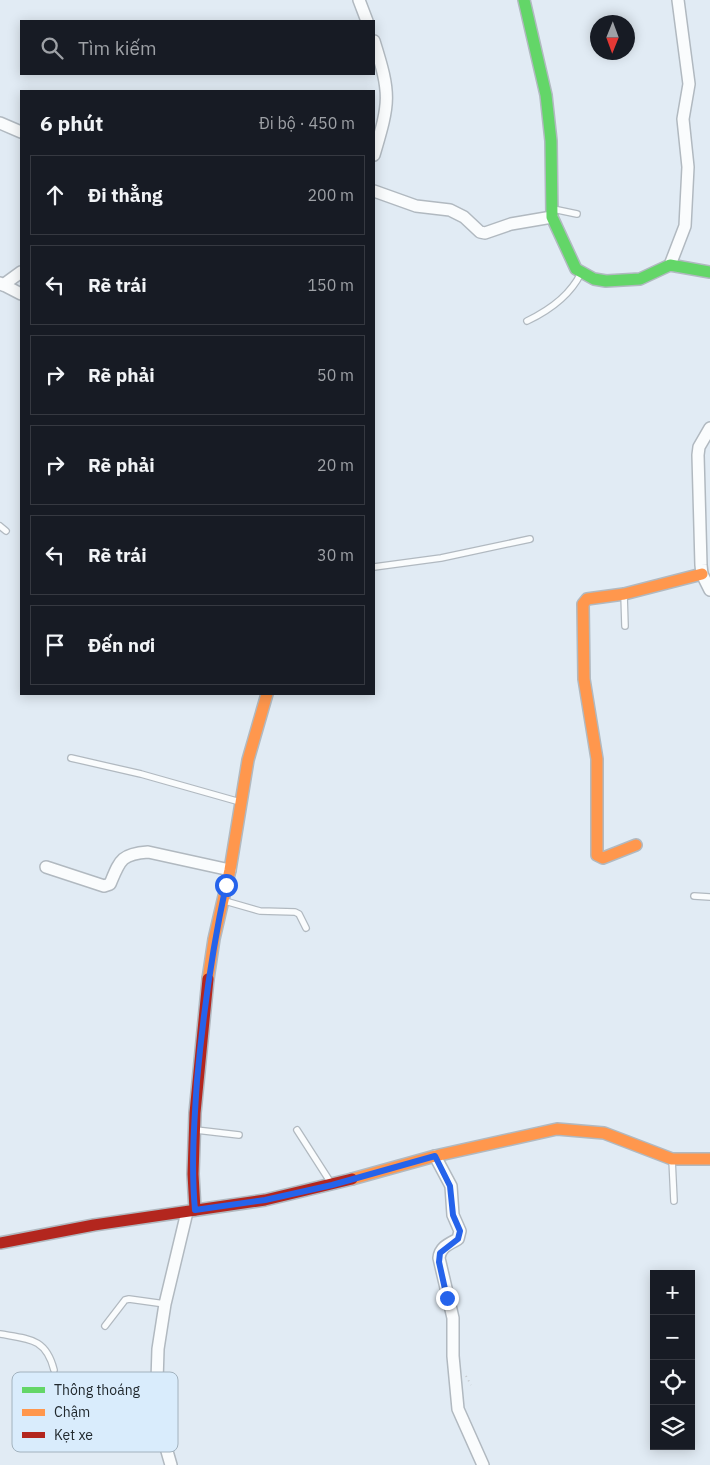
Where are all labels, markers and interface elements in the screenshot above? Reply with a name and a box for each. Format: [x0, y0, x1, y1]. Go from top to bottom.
north arrow [590, 15, 635, 60]
search box [20, 20, 375, 75]
icon: search [38, 34, 66, 62]
text: Tìm kiếm [78, 36, 156, 60]
text: 6 phút [40, 109, 103, 137]
text: Đi bộ · 450 m [259, 113, 355, 133]
icon: ahead [41, 181, 69, 209]
text: Đi thẳng [88, 183, 162, 207]
text: 200 m [307, 185, 354, 205]
icon: left [41, 271, 69, 299]
text: Rẽ trái [88, 273, 147, 297]
text: 150 m [307, 275, 354, 295]
icon: right [41, 361, 69, 389]
text: Rẽ phải [88, 363, 155, 387]
text: 50 m [317, 365, 354, 385]
icon: right [41, 451, 69, 479]
text: Rẽ phải [88, 453, 155, 477]
text: 20 m [317, 455, 354, 475]
icon: left [41, 541, 69, 569]
text: Rẽ trái [88, 543, 147, 567]
text: 30 m [317, 545, 354, 565]
icon: arrive [41, 631, 69, 659]
text: Đến nơi [88, 633, 155, 657]
route start [215, 874, 238, 897]
map controls [650, 1270, 695, 1450]
button: + [650, 1270, 695, 1315]
route end [436, 1287, 459, 1310]
button: − [650, 1315, 695, 1360]
button: locate [650, 1360, 695, 1405]
legend [12, 1372, 178, 1452]
text: Thông thoáng [54, 1381, 141, 1399]
text: Chậm [54, 1403, 90, 1421]
button: layers [650, 1405, 695, 1450]
text: Kẹt xe [54, 1426, 93, 1444]

